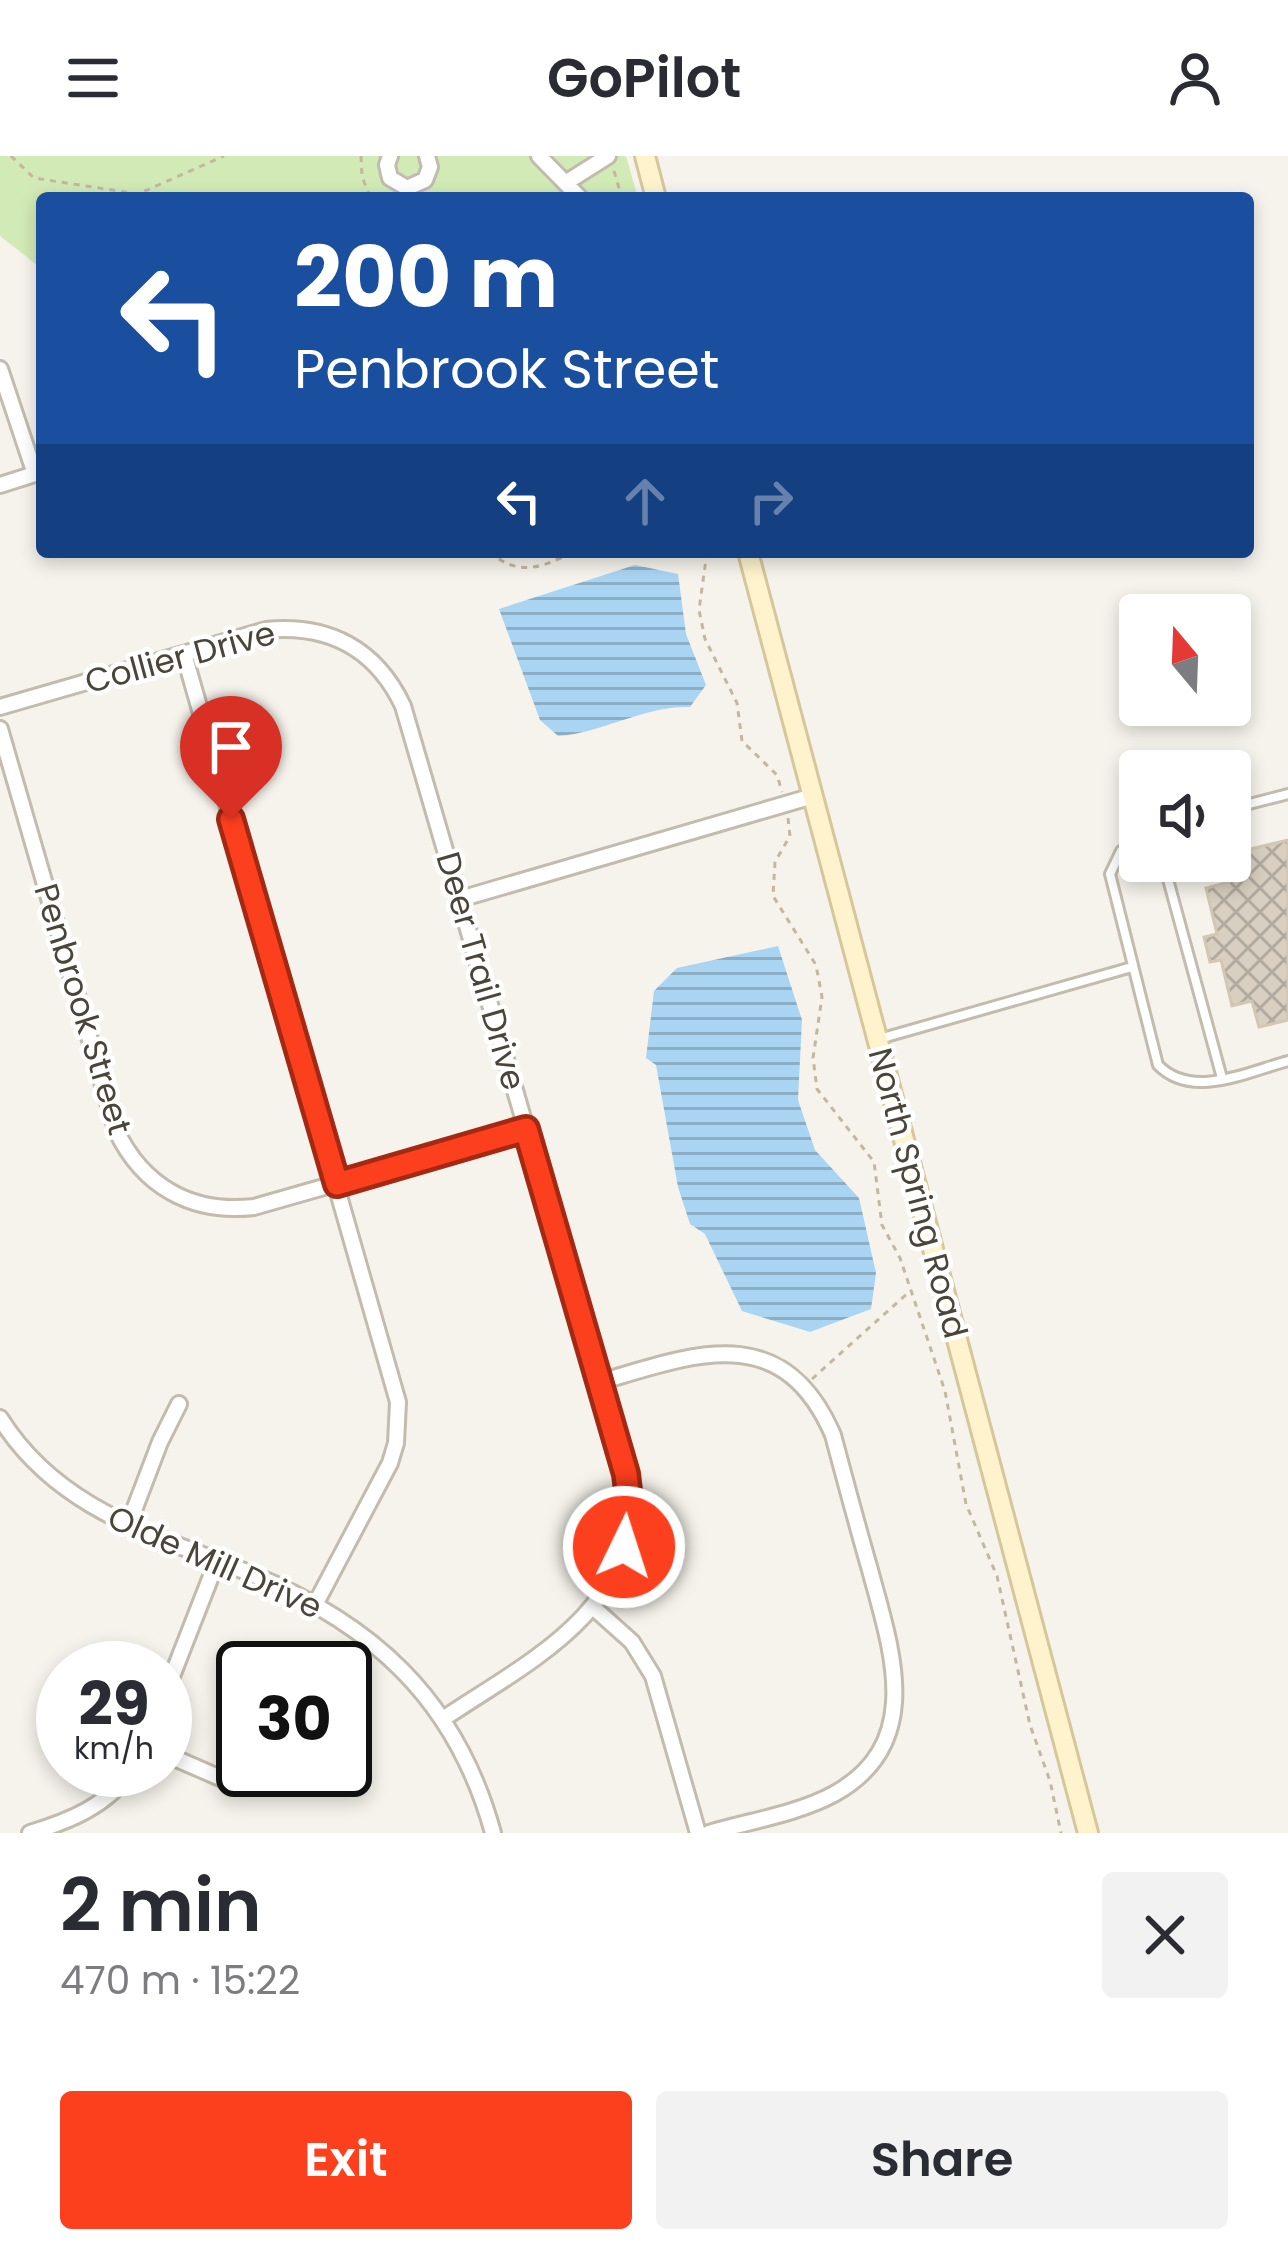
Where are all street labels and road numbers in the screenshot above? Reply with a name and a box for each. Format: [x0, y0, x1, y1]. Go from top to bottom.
street label: Collier Drive [80, 609, 280, 705]
street label: Deer Trail Drive [425, 846, 537, 1096]
street label: Penbrook Street [23, 878, 143, 1140]
street label: North Spring Road [857, 1043, 979, 1343]
street label: Olde Mill Drive [100, 1494, 330, 1630]

